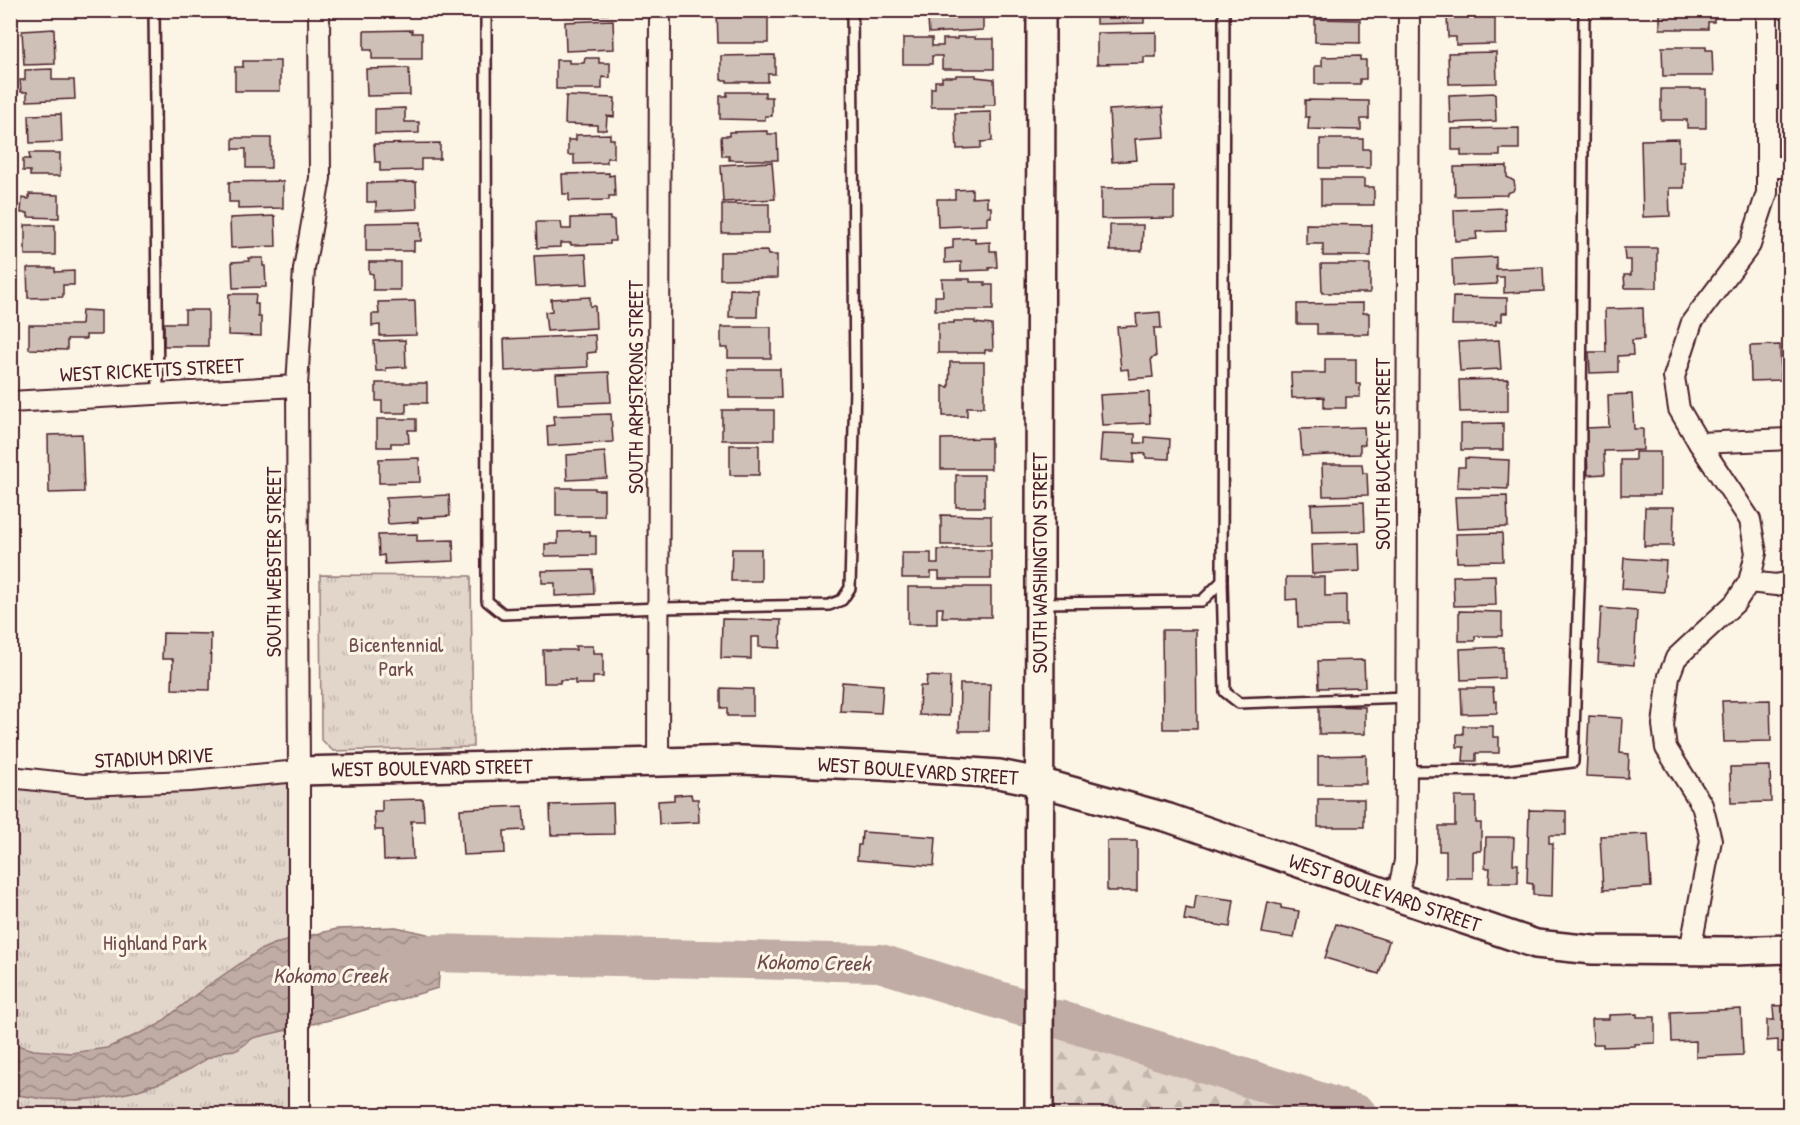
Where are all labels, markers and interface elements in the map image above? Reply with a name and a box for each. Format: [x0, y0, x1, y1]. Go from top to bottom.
street label: SOUTH ARMSTRONG STREET [621, 279, 650, 494]
street label: WEST RICKETTS STREET [59, 350, 246, 389]
street label: SOUTH BUCKEYE STREET [1368, 357, 1397, 550]
street label: SOUTH WASHINGTON STREET [1025, 451, 1054, 674]
street label: SOUTH WEBSTER STREET [259, 465, 288, 657]
park label: Bicentennial Park [349, 630, 444, 683]
street label: STADIUM DRIVE [94, 740, 214, 775]
street label: WEST BOULEVARD STREET [817, 749, 1021, 792]
street label: WEST BOULEVARD STREET [331, 751, 534, 784]
street label: WEST BOULEVARD STREET [1285, 846, 1486, 939]
park label: Highland Park [103, 928, 207, 957]
water label: Kokomo Creek [756, 946, 872, 978]
water label: Kokomo Creek [273, 960, 389, 990]

